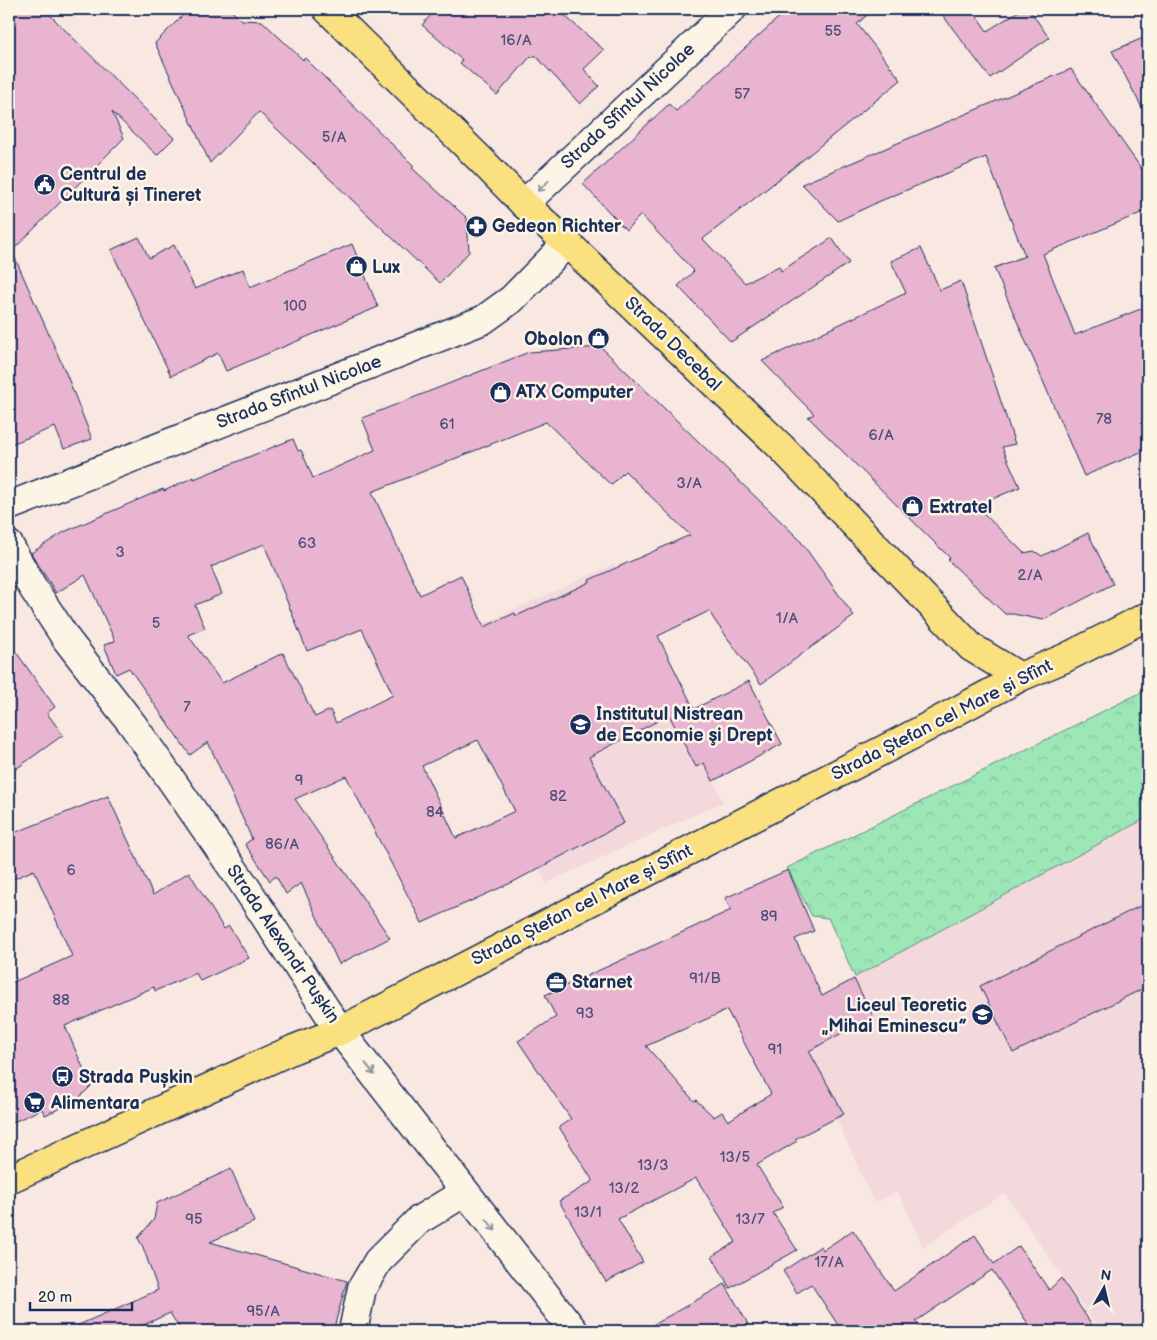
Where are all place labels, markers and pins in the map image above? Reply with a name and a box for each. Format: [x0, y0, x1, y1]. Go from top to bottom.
place label: Centrul de Cultură și Tineret [60, 164, 201, 206]
public building icon: Centrul de Cultură și Tineret [32, 172, 56, 196]
pharmacy icon: Gedeon Richter [464, 214, 488, 238]
place label: Gedeon Richter [492, 216, 622, 237]
shop icon: Lux [344, 255, 368, 279]
place label: Lux [372, 257, 400, 278]
shop icon: Obolon [587, 327, 611, 351]
place label: Obolon [524, 329, 583, 350]
shop icon: ATX Computer [488, 380, 512, 404]
place label: ATX Computer [515, 382, 634, 403]
shop icon: Extratel [901, 495, 925, 519]
place label: Extratel [929, 497, 992, 518]
place label: Institutul Nistrean de Economie şi Drept [596, 704, 773, 746]
school or university icon: Institutul Nistrean de Economie şi Drept [568, 712, 592, 736]
office icon: Starnet [544, 970, 568, 994]
place label: Starnet [572, 972, 633, 993]
place label: Liceul Teoretic „Mihai Eminescu” [821, 995, 967, 1037]
school or university icon: Liceul Teoretic „Mihai Eminescu” [971, 1003, 995, 1027]
bus stop icon: Strada Pușkin [51, 1065, 75, 1089]
place label: Strada Pușkin [79, 1067, 193, 1088]
supermarket icon: Alimentara [23, 1091, 47, 1115]
place label: Alimentara [50, 1093, 140, 1114]

